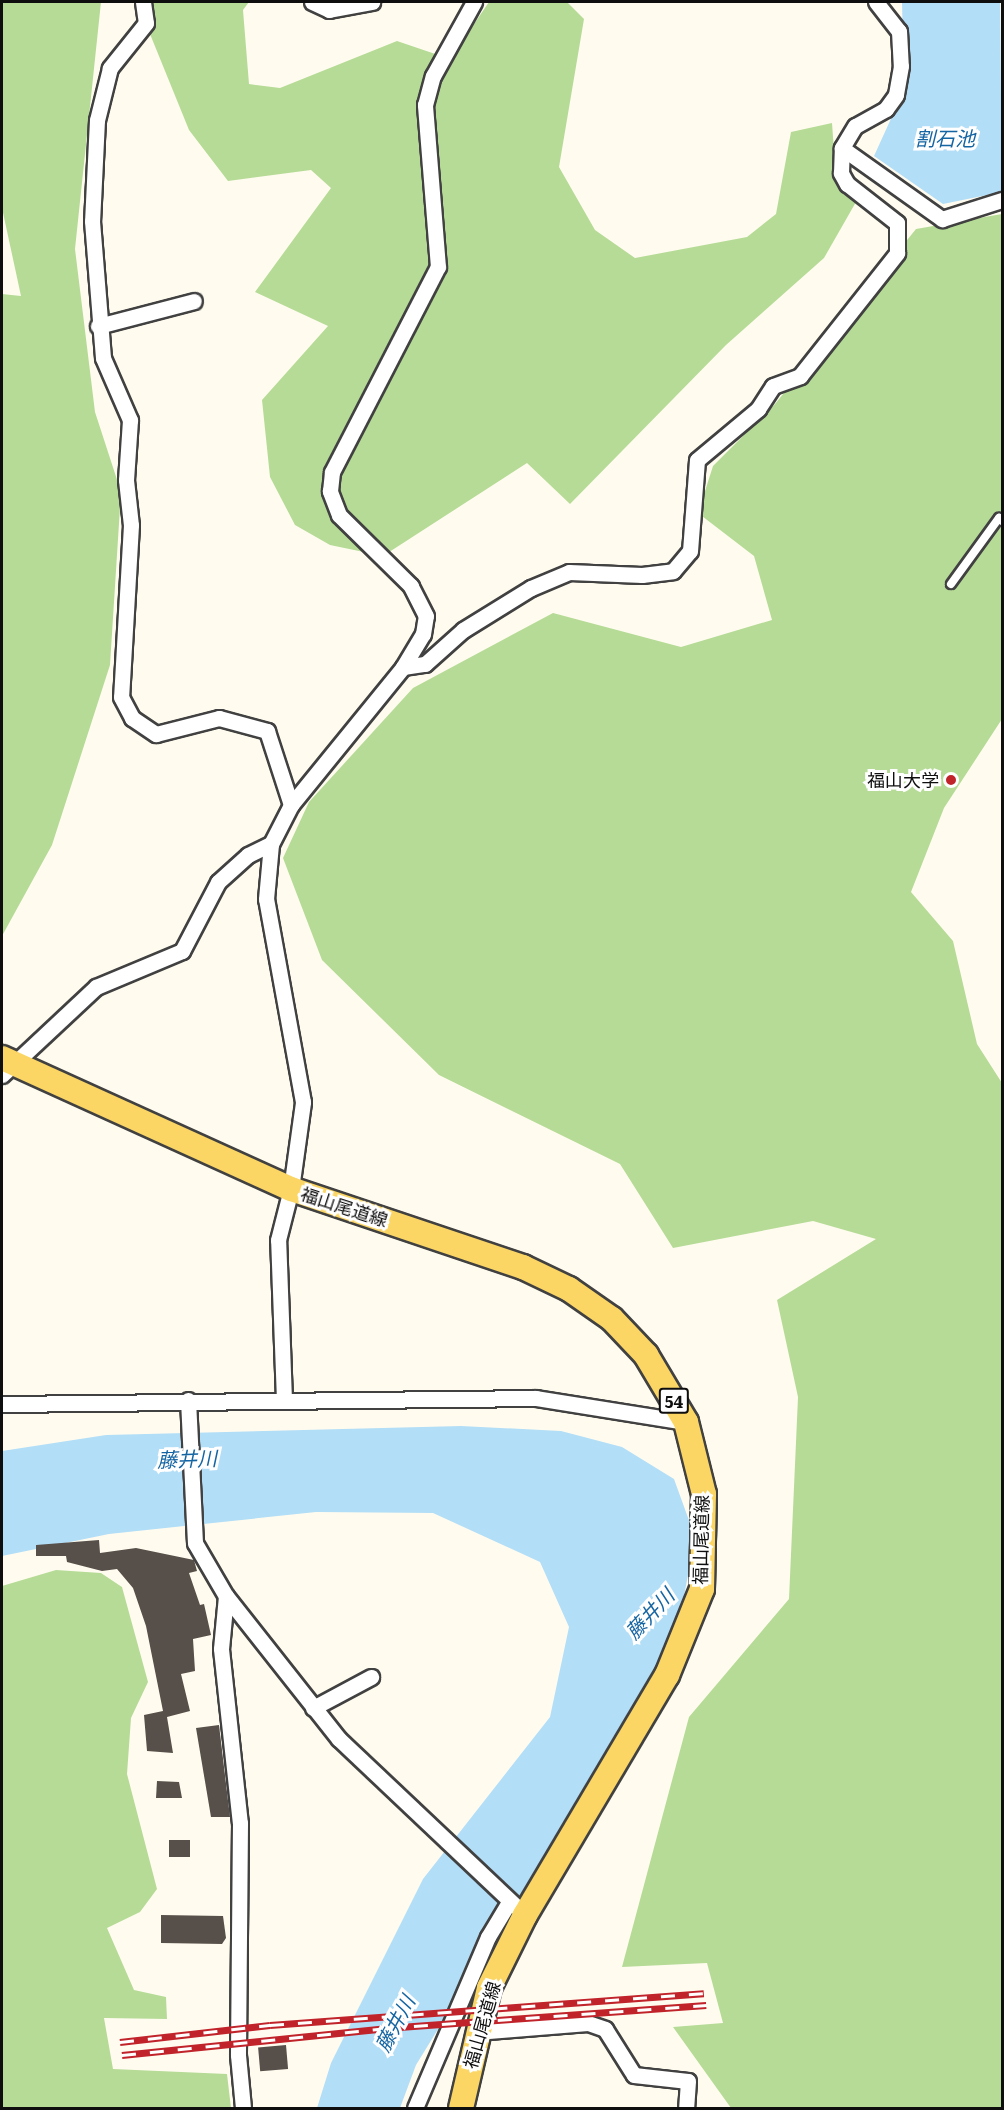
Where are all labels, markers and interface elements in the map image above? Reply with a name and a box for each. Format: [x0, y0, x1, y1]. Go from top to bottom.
water label: 割石池 [915, 125, 975, 149]
place label: 福山大学 [867, 769, 939, 791]
marker: 福山大学 [944, 773, 958, 787]
street label: 福山尾道線 [298, 1183, 390, 1231]
road number: 54 [658, 1388, 690, 1414]
water label: 藤井川 [157, 1445, 217, 1471]
street label: 福山尾道線 [689, 1495, 713, 1585]
water label: 藤井川 [620, 1583, 678, 1643]
street label: 福山尾道線 [459, 1979, 505, 2071]
water label: 藤井川 [369, 1991, 419, 2055]

